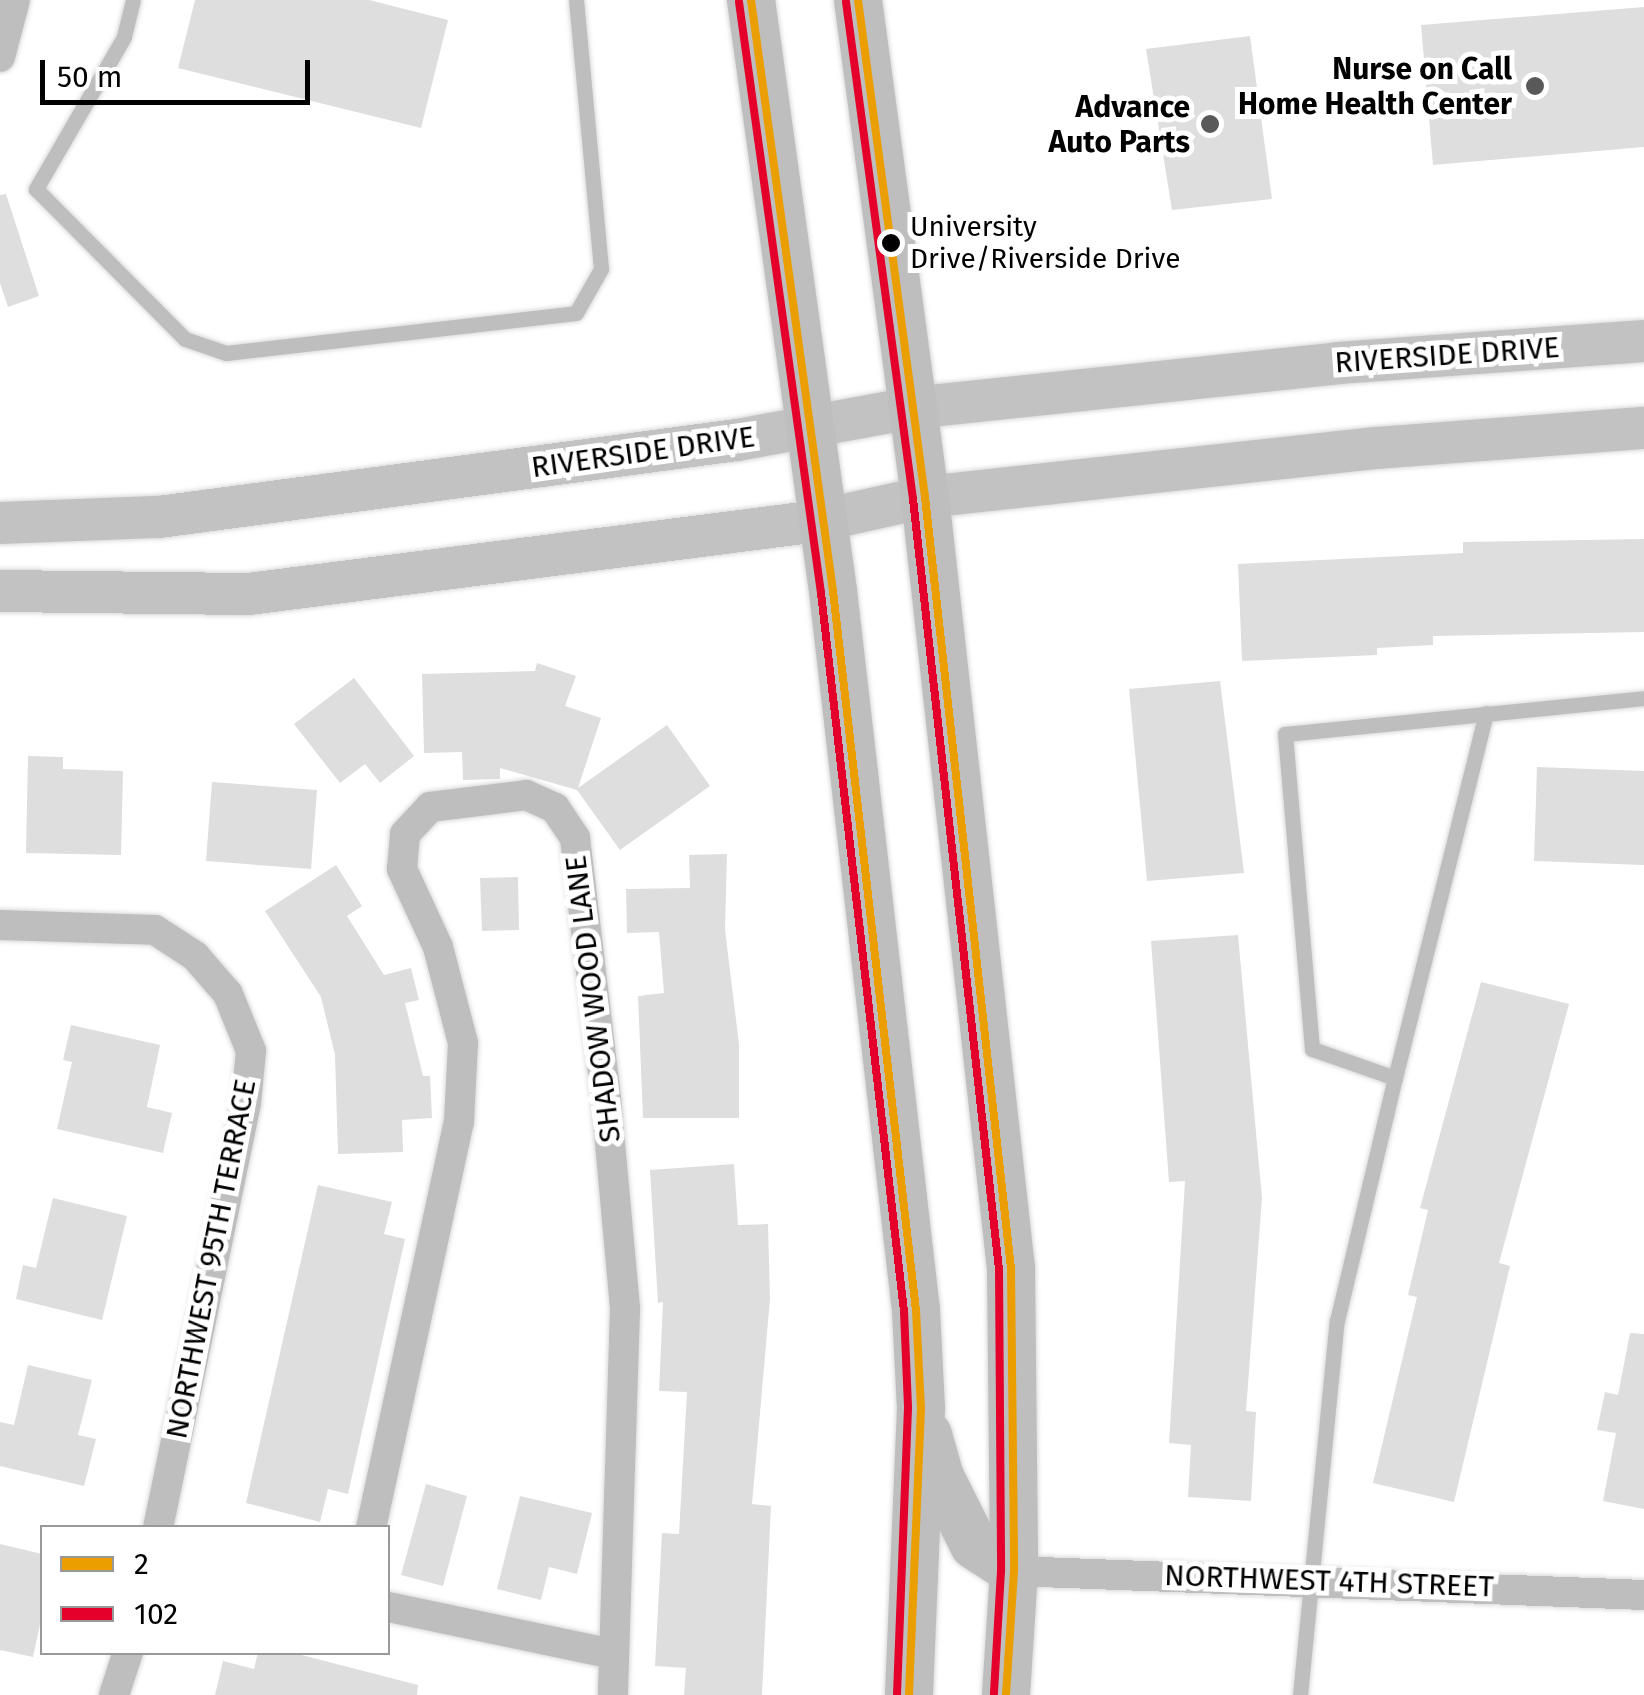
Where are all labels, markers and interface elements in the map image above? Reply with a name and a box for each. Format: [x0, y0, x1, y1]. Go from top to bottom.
scale bar [45, 40, 315, 102]
place label: Nurse on Call Home Health Center [1238, 51, 1512, 122]
text: 50 m [57, 59, 122, 95]
marker: Nurse on Call Home Health Center [1522, 73, 1548, 99]
place label: Advance Auto Parts [1048, 89, 1190, 160]
marker: Advance Auto Parts [1199, 113, 1221, 135]
place label: University Drive/Riverside Drive [910, 210, 1180, 276]
marker: University Drive/Riverside Drive [881, 233, 901, 253]
street label: RIVERSIDE DRIVE [1333, 329, 1561, 381]
street label: RIVERSIDE DRIVE [529, 419, 757, 485]
street label: SHADOW WOOD LANE [558, 853, 628, 1145]
street label: NORTHWEST 95TH TERRACE [158, 1076, 264, 1442]
legend [40, 1525, 390, 1655]
text: 2 [134, 1546, 149, 1582]
street label: NORTHWEST 4TH STREET [1164, 1557, 1494, 1605]
text: 102 [134, 1596, 178, 1632]

